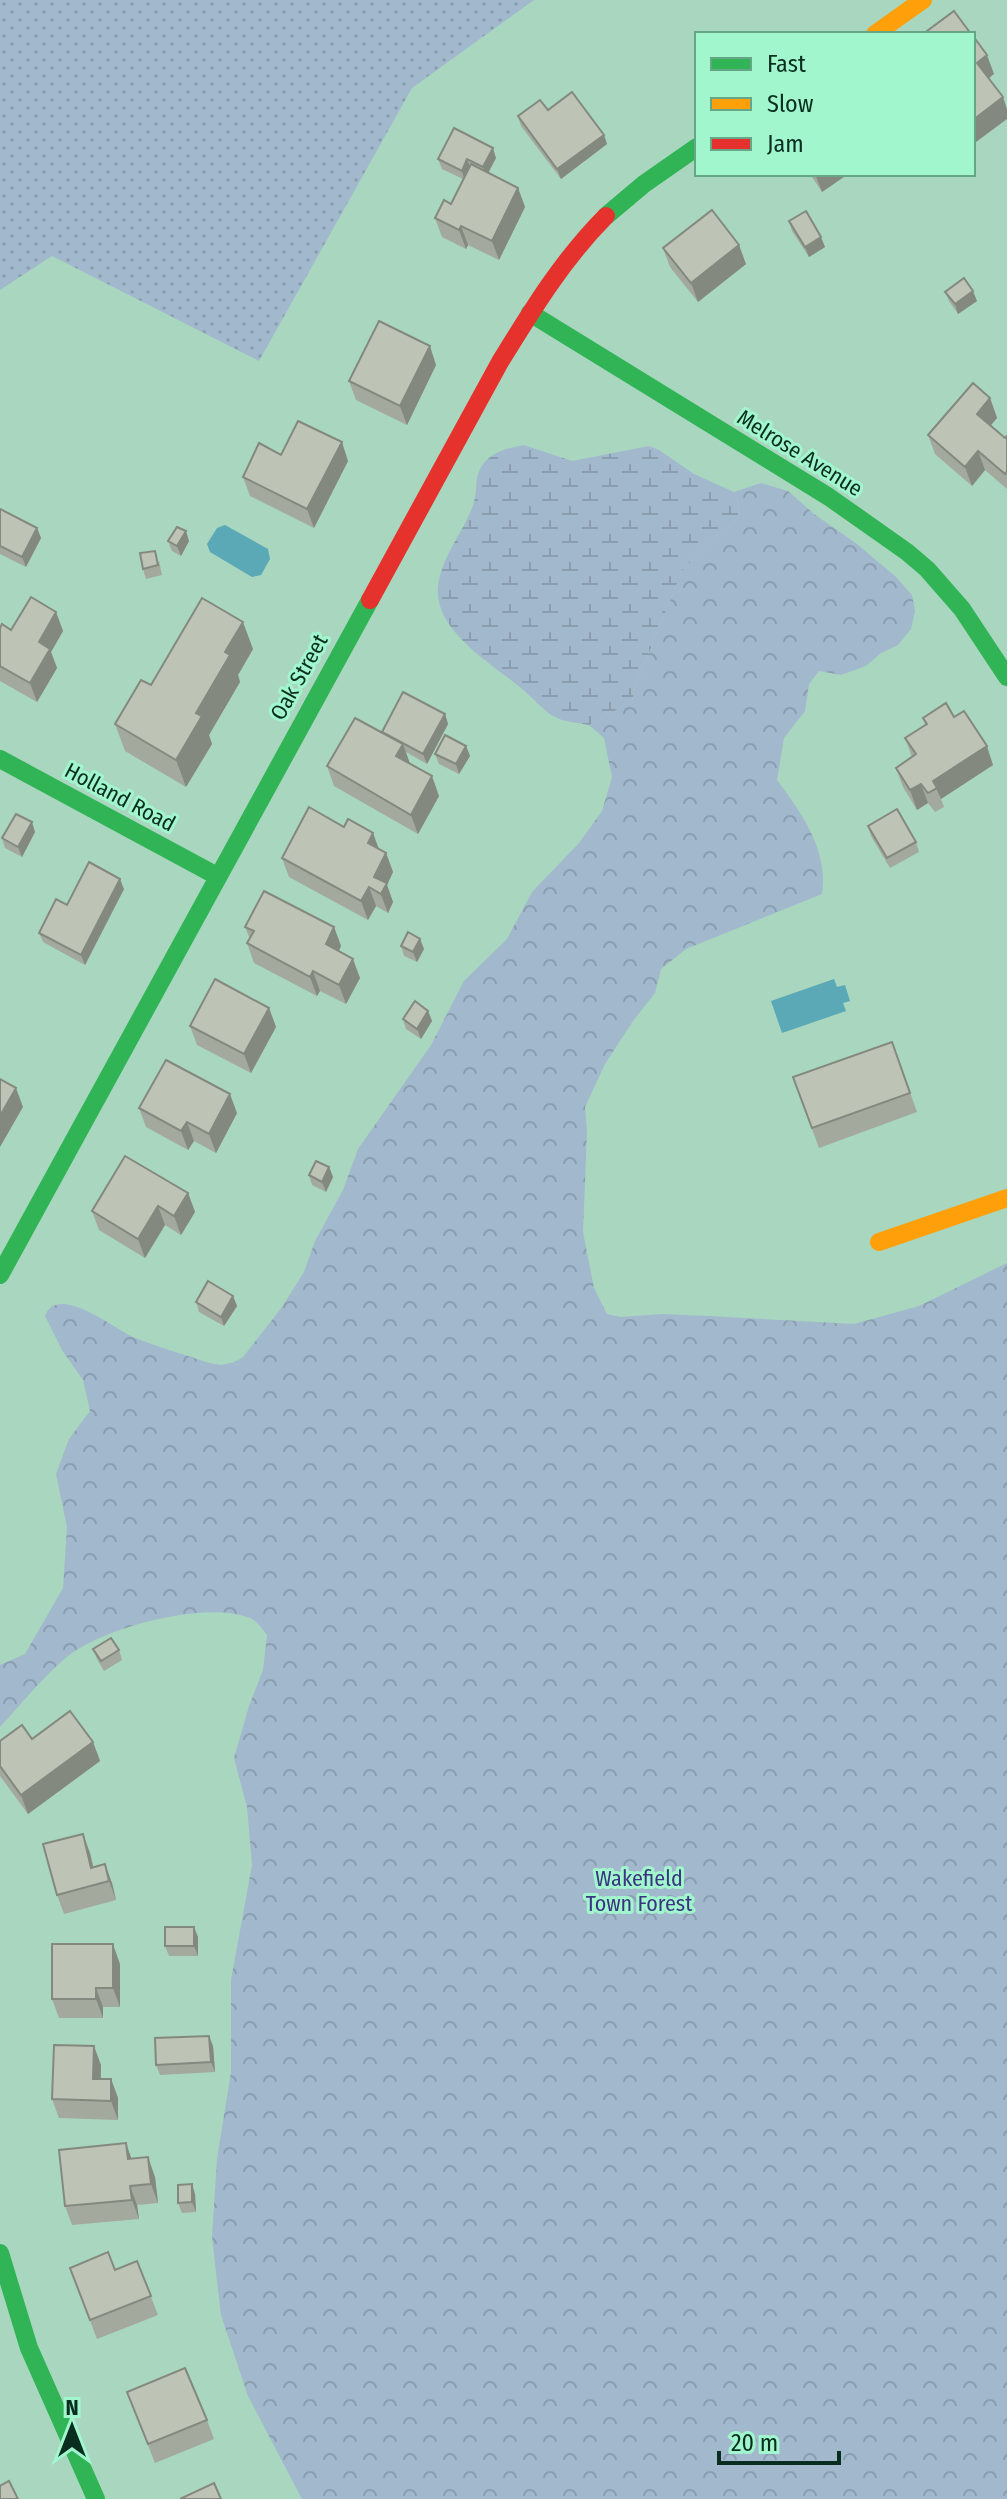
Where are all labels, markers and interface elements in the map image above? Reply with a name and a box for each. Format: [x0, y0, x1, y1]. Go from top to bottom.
legend [695, 32, 975, 176]
text: Fast [767, 50, 806, 78]
text: Slow [767, 90, 814, 118]
text: Jam [767, 130, 804, 158]
street label: Melrose Avenue [732, 404, 868, 502]
street label: Oak Street [264, 629, 334, 725]
street label: Holland Road [60, 757, 180, 837]
park label: Wakefield Town Forest [586, 1865, 693, 1917]
north arrow [32, 2387, 112, 2467]
text: N [65, 2394, 79, 2421]
scale bar [719, 2415, 839, 2465]
text: 20 m [731, 2429, 778, 2457]

